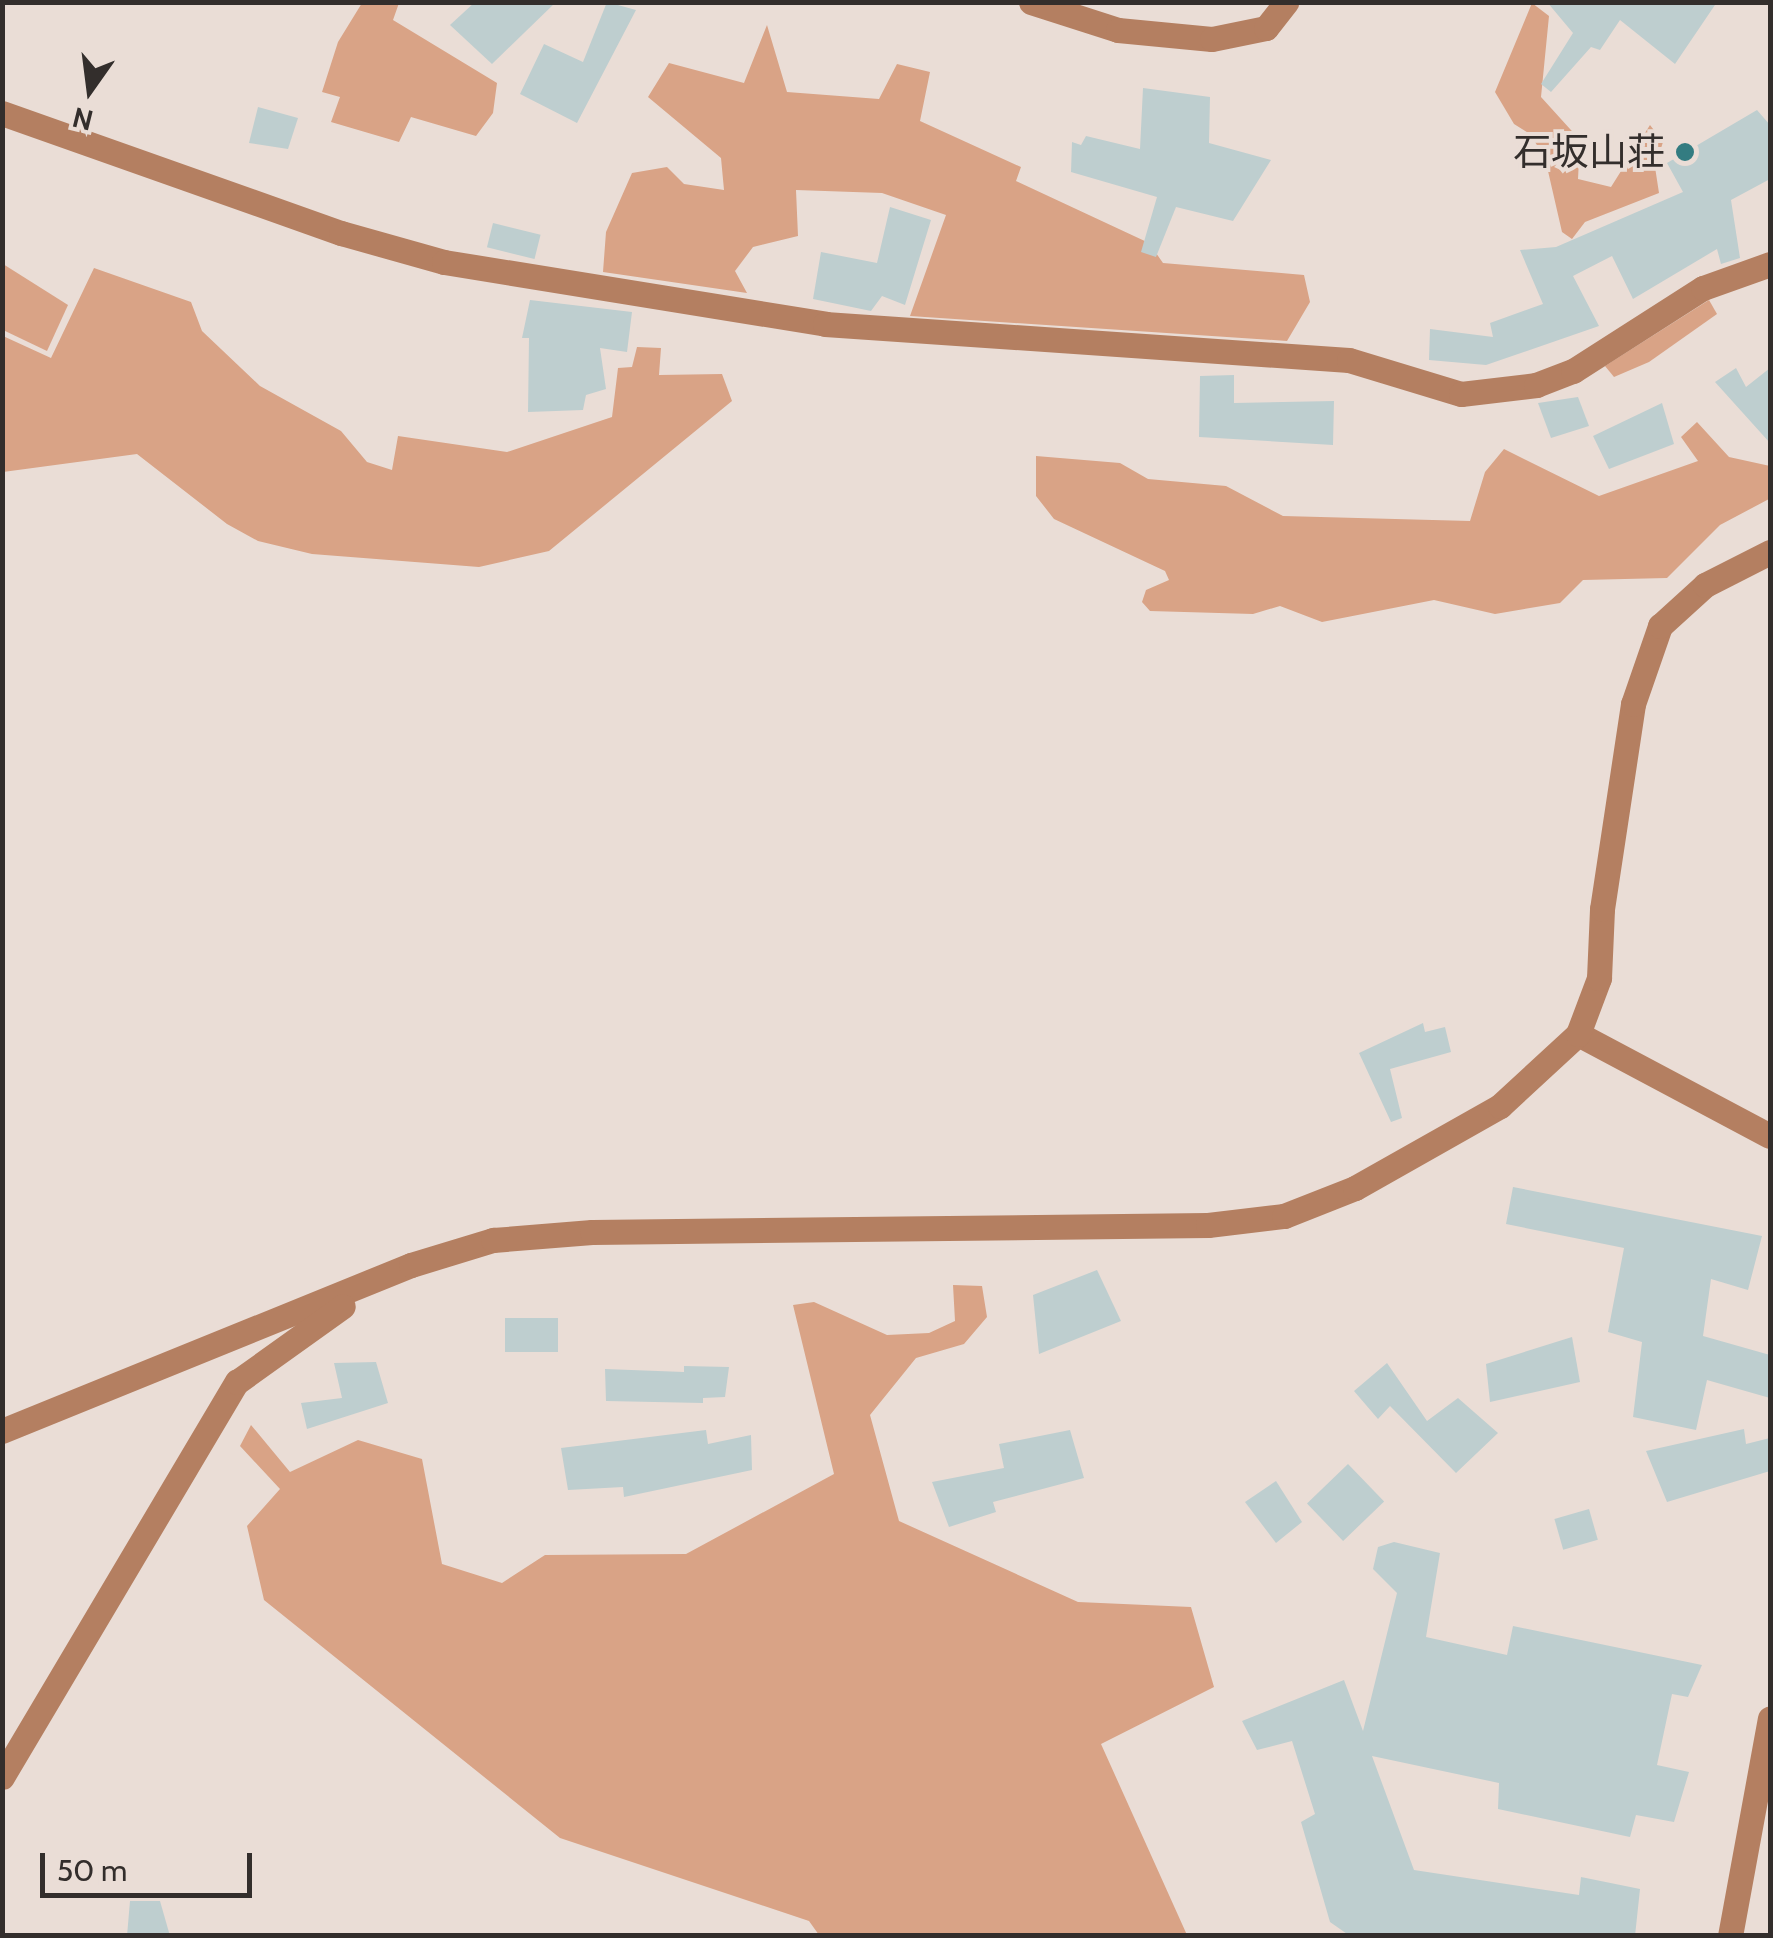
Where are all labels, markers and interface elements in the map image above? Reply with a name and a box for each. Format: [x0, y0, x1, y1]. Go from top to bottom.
north arrow [40, 40, 140, 140]
text: N [69, 100, 96, 138]
place label: 石坂山荘 [1513, 129, 1665, 175]
marker: 石坂山荘 [1674, 141, 1696, 163]
scale bar [45, 1833, 258, 1895]
text: 50 m [57, 1852, 127, 1889]

